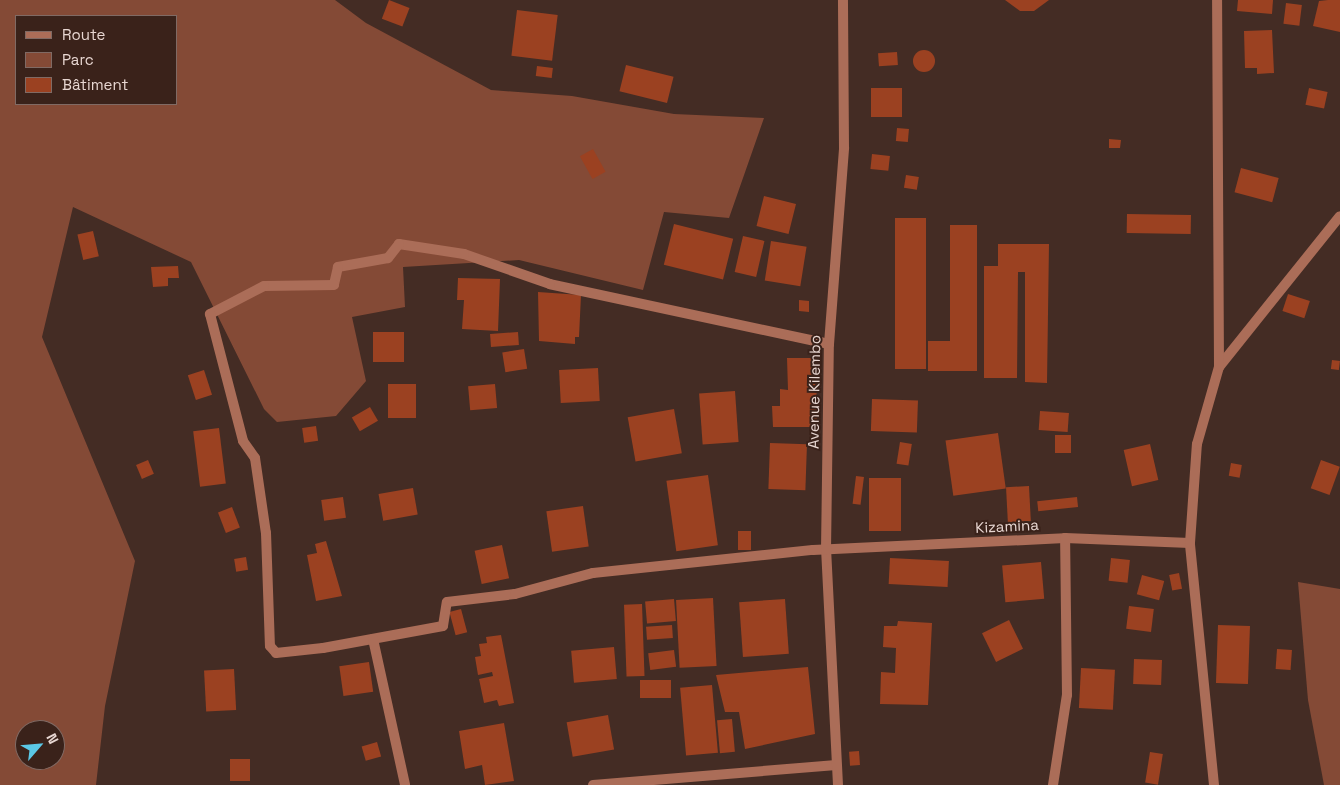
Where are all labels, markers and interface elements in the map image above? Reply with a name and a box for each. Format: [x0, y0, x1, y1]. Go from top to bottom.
legend [15, 15, 178, 105]
text: Route [62, 25, 105, 44]
text: Parc [62, 50, 94, 69]
text: Bâtiment [62, 75, 128, 94]
street label: Avenue Kilembo [804, 335, 824, 449]
street label: Kizamina [975, 515, 1039, 537]
north arrow [15, 720, 65, 770]
text: N [42, 730, 63, 747]

